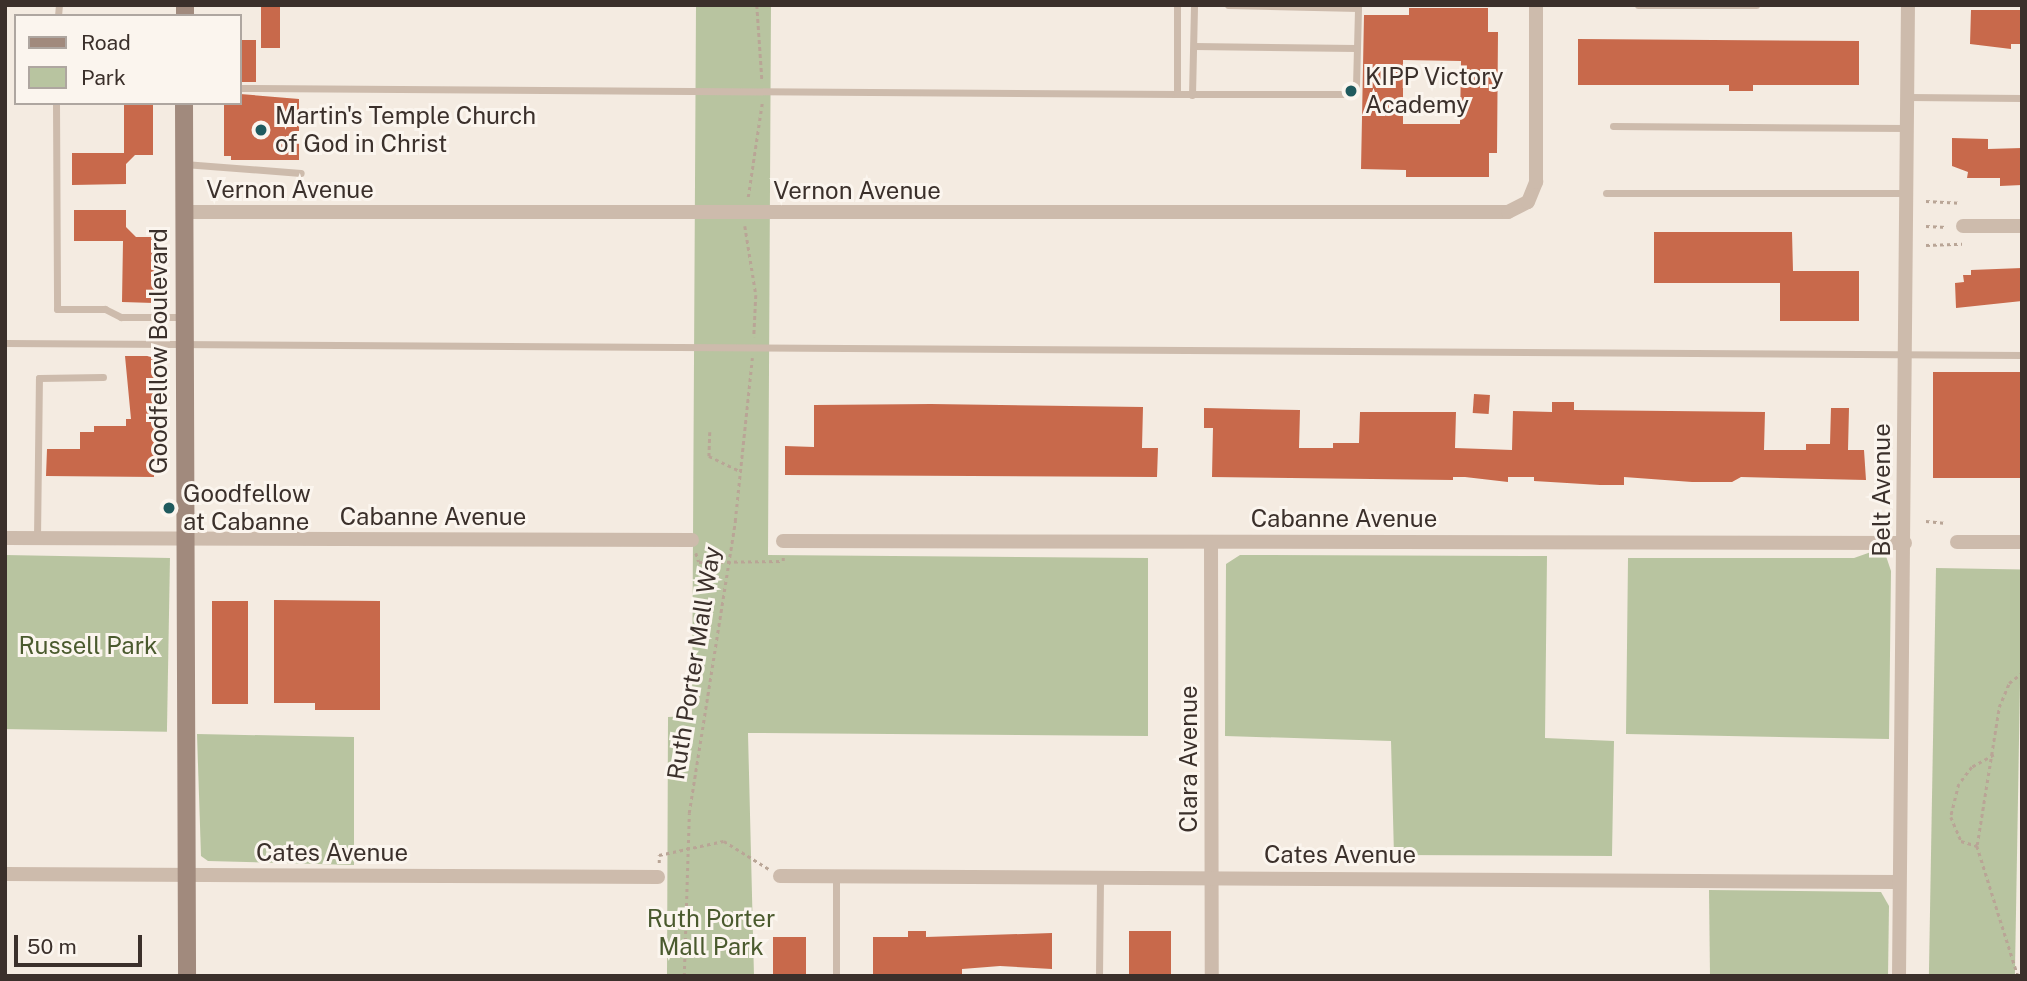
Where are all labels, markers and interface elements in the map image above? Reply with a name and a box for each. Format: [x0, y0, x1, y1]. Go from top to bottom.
legend [14, 14, 242, 105]
text: Road [81, 30, 131, 55]
place label: KIPP Victory Academy [1365, 63, 1504, 119]
text: Park [81, 65, 126, 90]
marker: KIPP Victory Academy [1343, 83, 1359, 99]
place label: Martin's Temple Church of God in Christ [275, 102, 536, 158]
marker: Martin's Temple Church of God in Christ [253, 122, 269, 138]
street label: Vernon Avenue [206, 176, 374, 204]
street label: Vernon Avenue [773, 177, 941, 205]
street label: Goodfellow Boulevard [145, 228, 173, 474]
street label: Belt Avenue [1868, 423, 1896, 557]
place label: Goodfellow at Cabanne [183, 480, 311, 536]
marker: Goodfellow at Cabanne [161, 500, 177, 516]
street label: Cabanne Avenue [340, 503, 526, 531]
street label: Cabanne Avenue [1251, 505, 1437, 533]
street label: Ruth Porter Mall Way [661, 544, 727, 782]
park label: Russell Park [18, 632, 158, 660]
street label: Clara Avenue [1175, 685, 1203, 833]
street label: Cates Avenue [256, 839, 408, 867]
street label: Cates Avenue [1264, 841, 1416, 869]
park label: Ruth Porter Mall Park [647, 905, 775, 961]
scale bar [18, 922, 145, 966]
text: 50 m [27, 934, 77, 959]

